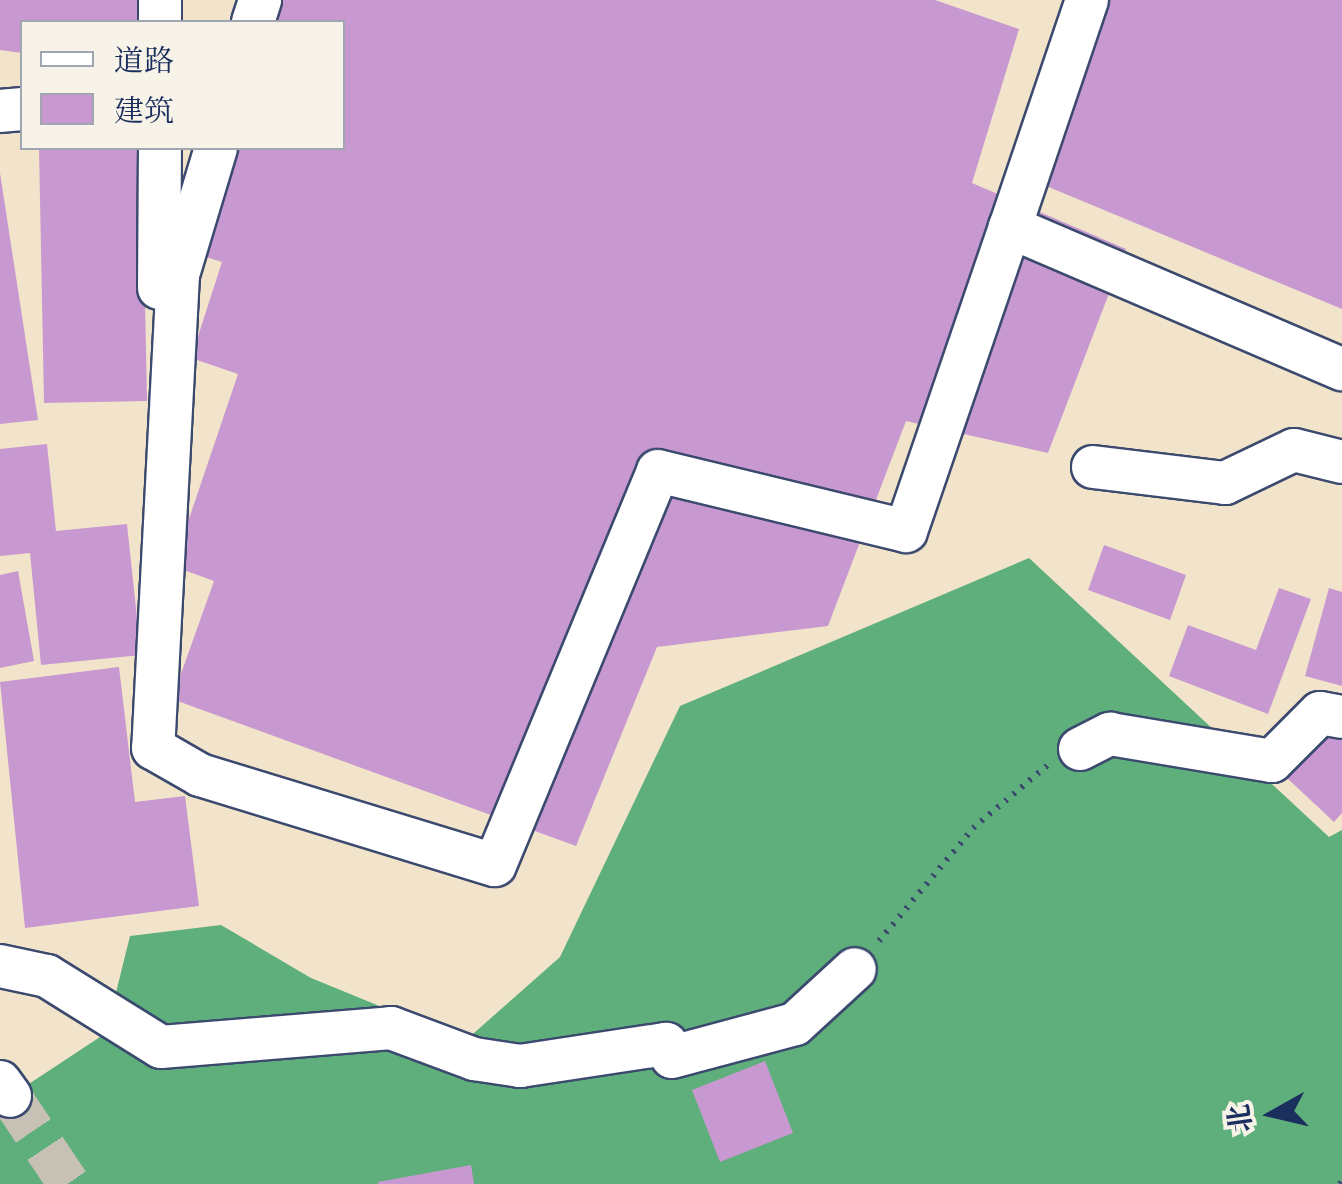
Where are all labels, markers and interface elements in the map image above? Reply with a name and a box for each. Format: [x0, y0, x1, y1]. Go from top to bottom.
legend [20, 20, 345, 150]
text: 道路 [114, 48, 174, 78]
text: 建筑 [114, 98, 174, 128]
north arrow [1222, 1064, 1322, 1164]
text: 北 [1226, 1102, 1258, 1134]

